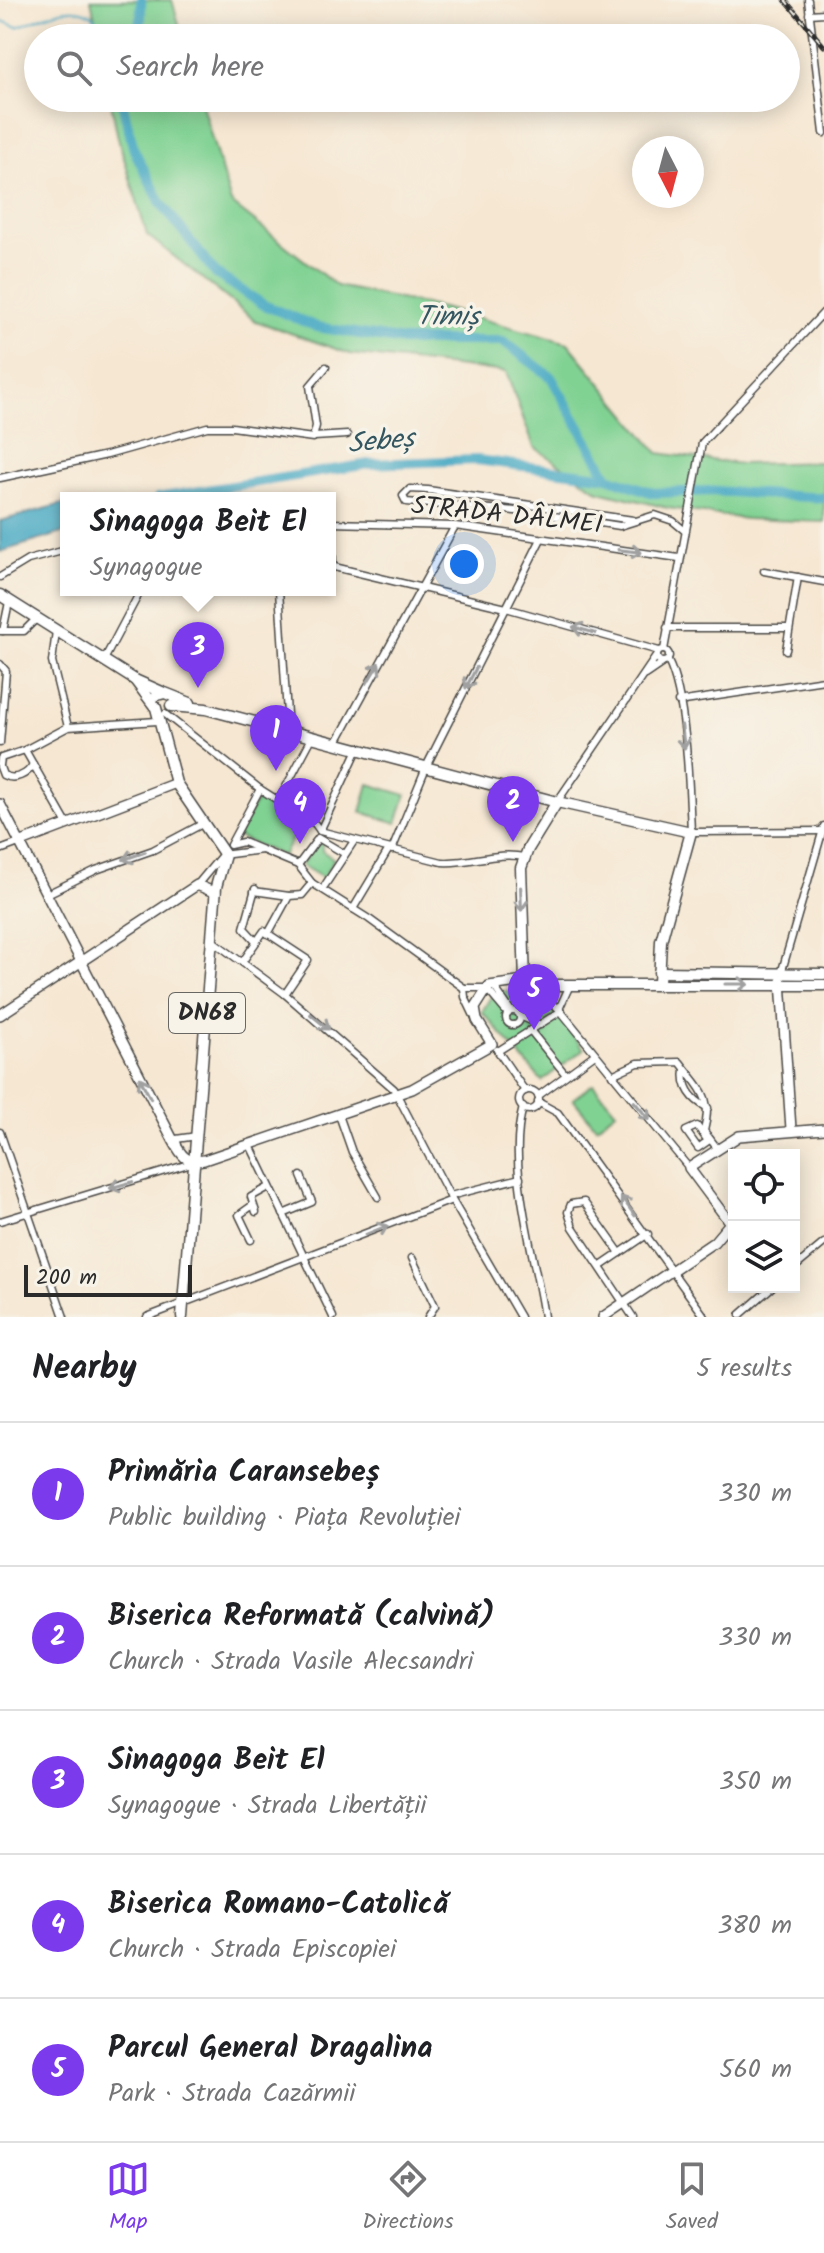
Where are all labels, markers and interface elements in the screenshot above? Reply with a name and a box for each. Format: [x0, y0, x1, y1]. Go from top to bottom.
search box [24, 24, 800, 112]
text: Search here [116, 44, 264, 92]
icon: search [52, 46, 96, 90]
north arrow [632, 136, 704, 208]
water label: Timiș [417, 295, 482, 340]
water label: Sebeș [346, 416, 419, 467]
street label: STRADA DÂLMEI [409, 485, 605, 547]
popup [60, 492, 336, 596]
text: Sinagoga Beit El [90, 499, 306, 547]
one-way arrow [616, 543, 643, 558]
your location [444, 544, 484, 584]
text: Synagogue [90, 547, 203, 589]
pin: 3 [172, 622, 224, 688]
one-way arrow [571, 622, 597, 637]
one-way arrow [365, 662, 381, 685]
one-way arrow [463, 665, 478, 689]
pin: 1 [250, 705, 302, 771]
one-way arrow [676, 723, 691, 749]
pin: 2 [487, 776, 539, 842]
pin: 4 [274, 778, 326, 844]
one-way arrow [122, 850, 147, 865]
one-way arrow [513, 885, 528, 912]
pin: 5 [508, 964, 560, 1030]
one-way arrow [723, 976, 750, 992]
road number: DN68 [169, 993, 245, 1033]
one-way arrow [309, 1014, 330, 1031]
one-way arrow [137, 1076, 152, 1100]
one-way arrow [633, 1100, 651, 1121]
map controls [728, 1149, 800, 1293]
button: locate [728, 1149, 800, 1221]
one-way arrow [108, 1178, 134, 1193]
one-way arrow [619, 1196, 636, 1218]
button: layers [728, 1221, 800, 1293]
one-way arrow [364, 1222, 389, 1236]
scale bar [24, 1261, 192, 1297]
text: 200 m [36, 1261, 97, 1296]
text: Nearby [32, 1342, 137, 1396]
text: 5 results [696, 1348, 792, 1390]
text: Primăria Caransebeș [108, 1449, 380, 1497]
text: 1 [54, 1473, 62, 1515]
text: 330 m [718, 1473, 792, 1515]
text: Public building · Piața Revoluției [108, 1497, 461, 1539]
text: Biserica Reformată (calvină) [108, 1593, 495, 1641]
text: 2 [50, 1617, 66, 1659]
text: 330 m [718, 1617, 792, 1659]
text: Church · Strada Vasile Alecsandri [108, 1641, 474, 1683]
text: Sinagoga Beit El [108, 1737, 324, 1785]
text: 3 [51, 1761, 65, 1803]
text: 350 m [719, 1761, 792, 1803]
text: Synagogue · Strada Libertății [108, 1785, 427, 1827]
text: Biserica Romano-Catolică [108, 1881, 448, 1929]
text: 4 [51, 1905, 65, 1947]
text: 380 m [717, 1905, 792, 1947]
text: Church · Strada Episcopiei [108, 1929, 396, 1971]
text: Parcul General Dragalina [108, 2025, 432, 2073]
text: 5 [51, 2049, 65, 2091]
text: 560 m [719, 2049, 792, 2091]
text: Park · Strada Cazărmii [108, 2073, 356, 2115]
tab: Map [106, 2157, 150, 2240]
tab: Directions [362, 2157, 454, 2240]
tab: Saved [666, 2157, 718, 2240]

